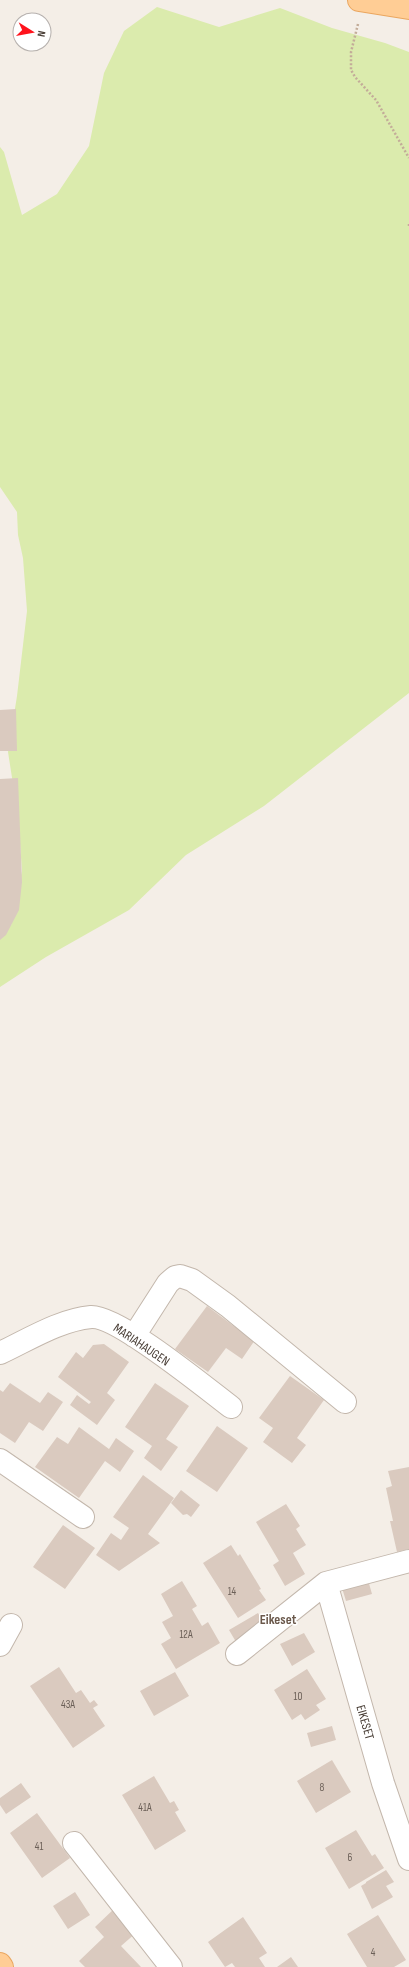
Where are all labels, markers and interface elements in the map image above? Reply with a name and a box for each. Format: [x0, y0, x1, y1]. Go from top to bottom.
north arrow [12, 12, 52, 52]
text: N [34, 30, 48, 38]
street label: MARIAHAUGEN [110, 1320, 173, 1369]
house number: 14 [228, 1585, 237, 1598]
district label: Eikeset [260, 1611, 297, 1628]
house number: 12A [179, 1628, 193, 1641]
house number: 10 [294, 1690, 302, 1703]
house number: 43A [61, 1698, 75, 1711]
street label: EIKESET [352, 1703, 378, 1741]
house number: 8 [320, 1781, 325, 1794]
house number: 41A [138, 1801, 152, 1814]
house number: 41 [35, 1840, 43, 1853]
house number: 6 [348, 1851, 353, 1864]
house number: 4 [371, 1946, 376, 1959]

